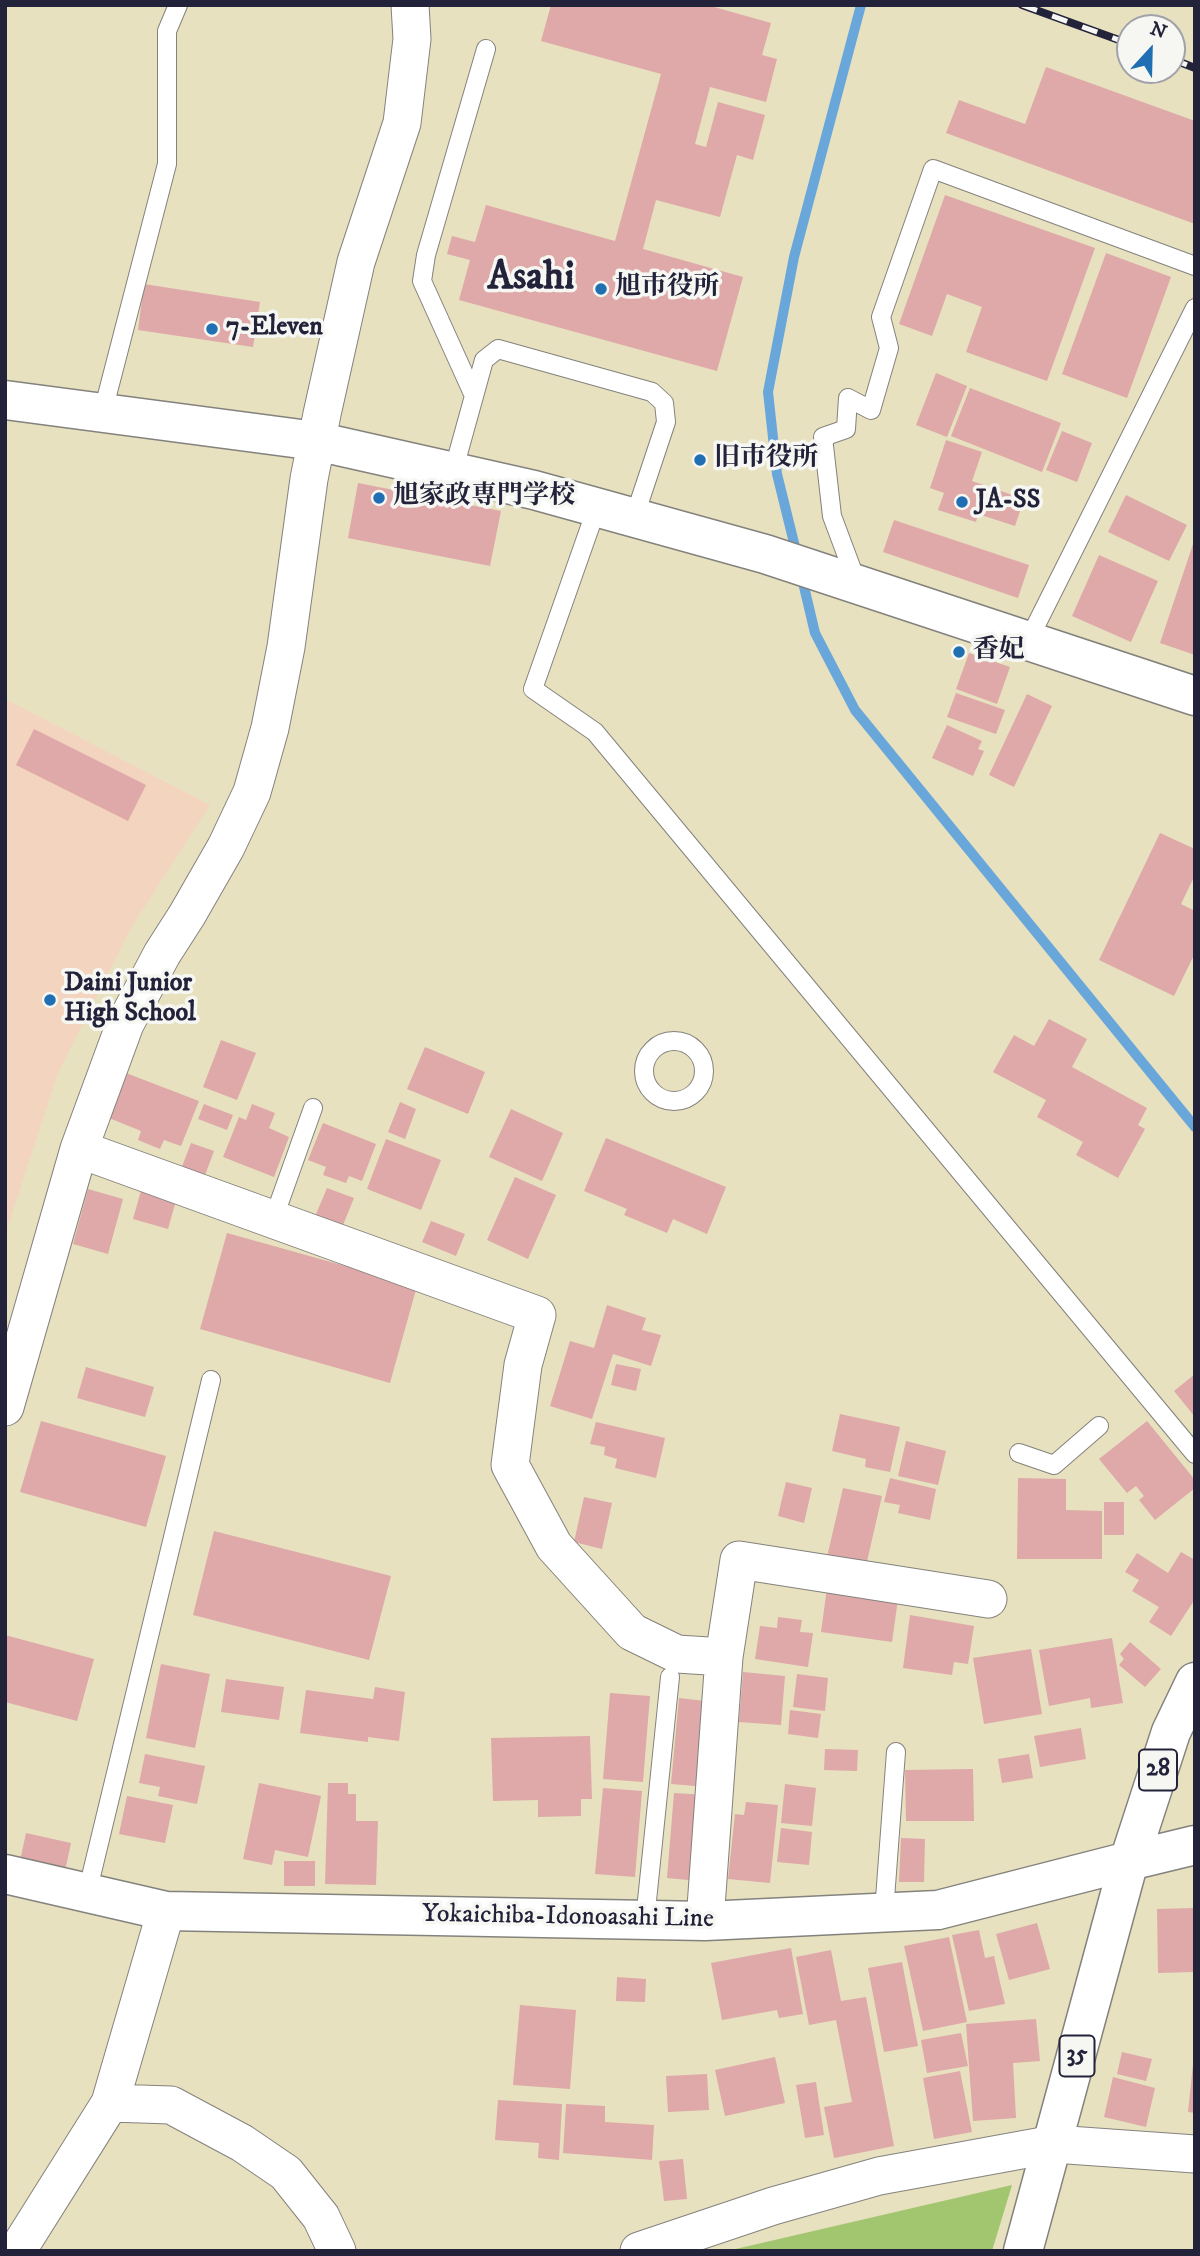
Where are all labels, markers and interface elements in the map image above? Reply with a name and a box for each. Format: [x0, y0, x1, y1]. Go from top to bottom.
north arrow [1116, 14, 1186, 84]
text: N [1147, 17, 1170, 45]
district label: Asahi [487, 256, 575, 304]
place label: 旭市役所 [615, 273, 719, 305]
marker: 旭市役所 [593, 281, 609, 297]
place label: 7-Eleven [226, 313, 323, 345]
marker: 7-Eleven [204, 321, 220, 337]
place label: 旧市役所 [714, 444, 818, 476]
marker: 旧市役所 [692, 452, 708, 468]
place label: 旭家政専門学校 [393, 482, 575, 514]
place label: JA-SS [976, 486, 1040, 518]
marker: 旭家政専門学校 [371, 490, 387, 506]
marker: JA-SS [954, 494, 970, 510]
place label: 香妃 [973, 636, 1025, 668]
marker: 香妃 [951, 644, 967, 660]
place label: Daini Junior High School [64, 969, 196, 1030]
marker: Daini Junior High School [42, 992, 58, 1008]
road number: 28 [1139, 1750, 1177, 1790]
street label: Yokaichiba-Idonoasahi Line [422, 1900, 714, 1936]
road number: 35 [1060, 2036, 1094, 2076]

